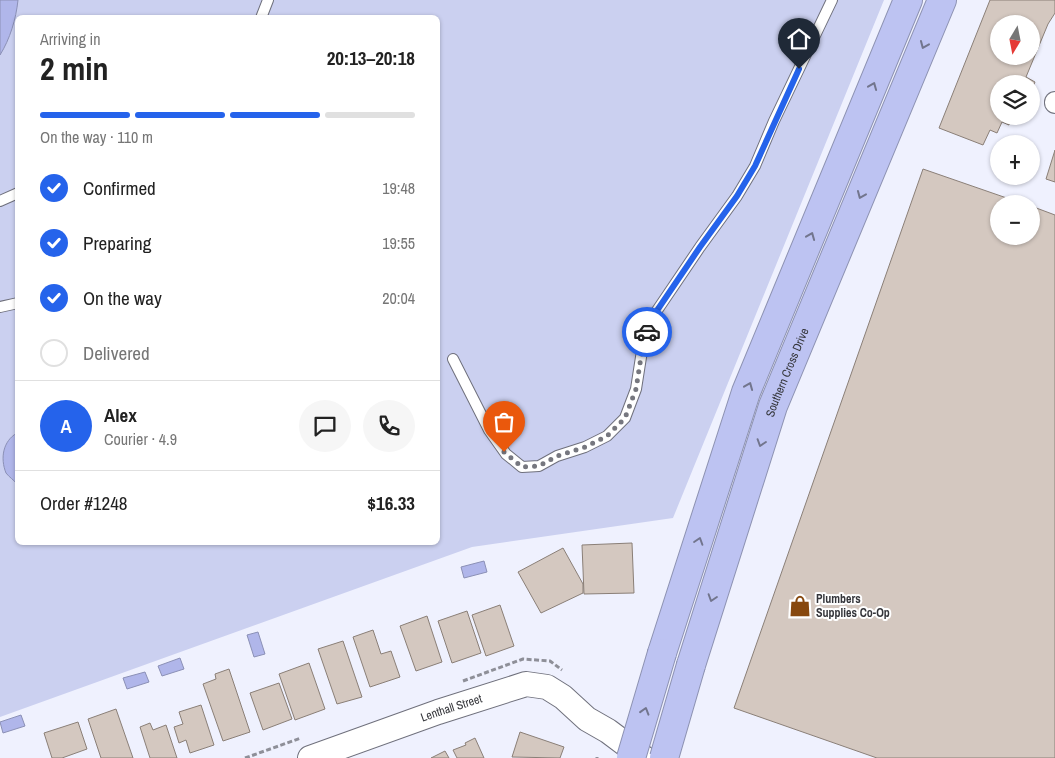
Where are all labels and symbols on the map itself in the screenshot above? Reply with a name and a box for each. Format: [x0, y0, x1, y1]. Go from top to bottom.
north arrow [990, 15, 1040, 65]
pin [778, 18, 820, 69]
one-way arrow [919, 40, 930, 49]
one-way arrow [867, 82, 877, 91]
one-way arrow [857, 190, 867, 199]
one-way arrow [804, 232, 815, 241]
courier [622, 307, 672, 357]
street label: Southern Cross Drive [762, 326, 813, 419]
one-way arrow [742, 382, 753, 391]
pin [483, 401, 525, 452]
one-way arrow [757, 438, 767, 447]
one-way arrow [693, 537, 703, 545]
place label: Plumbers Supplies Co-Op [816, 591, 890, 621]
one-way arrow [708, 593, 718, 602]
shop icon: Plumbers Supplies Co-Op [787, 593, 813, 619]
street label: Lenthall Street [419, 690, 484, 726]
one-way arrow [639, 708, 649, 716]

